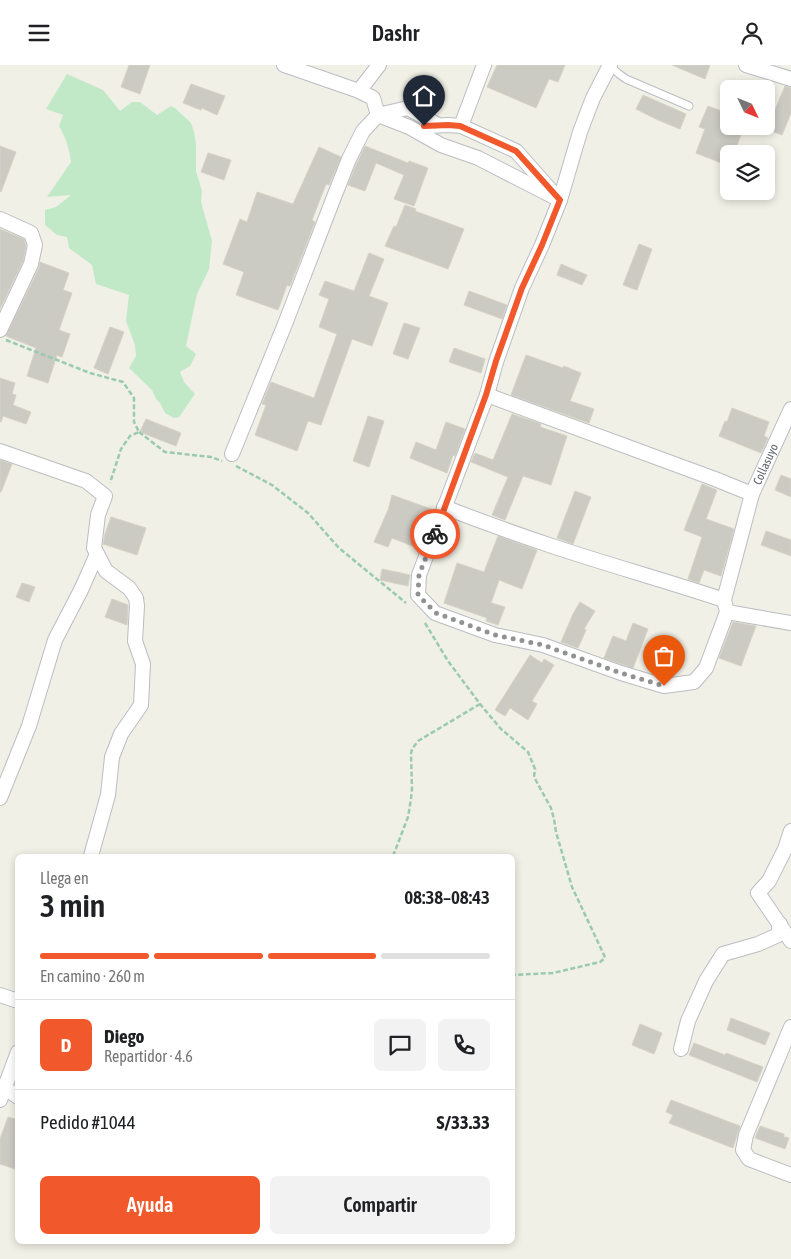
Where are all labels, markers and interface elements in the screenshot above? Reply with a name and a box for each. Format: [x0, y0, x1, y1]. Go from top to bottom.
icon: menu [25, 19, 53, 47]
icon: person [738, 19, 766, 47]
text: Dashr [372, 20, 419, 46]
pin [403, 75, 445, 126]
north arrow [720, 80, 775, 135]
map controls [720, 80, 775, 200]
icon: home [410, 82, 438, 110]
button: layers [720, 145, 775, 200]
street label: Collasuyo [750, 441, 781, 487]
courier [410, 509, 460, 559]
icon: bike [421, 520, 449, 548]
pin [643, 635, 685, 686]
icon: bag [650, 642, 678, 670]
text: Llega en [40, 869, 89, 887]
text: 08:38–08:43 [404, 886, 490, 908]
text: 3 min [40, 887, 105, 924]
text: En camino · 260 m [40, 967, 145, 985]
button: chat [374, 1019, 426, 1071]
button: phone [438, 1019, 490, 1071]
text: Diego [104, 1025, 144, 1047]
text: D [61, 1034, 71, 1056]
text: Repartidor · 4.6 [104, 1047, 193, 1065]
text: Pedido #1044 [40, 1111, 136, 1133]
text: S/33.33 [436, 1111, 490, 1133]
button: Ayuda [40, 1176, 260, 1234]
button: Compartir [270, 1176, 490, 1234]

